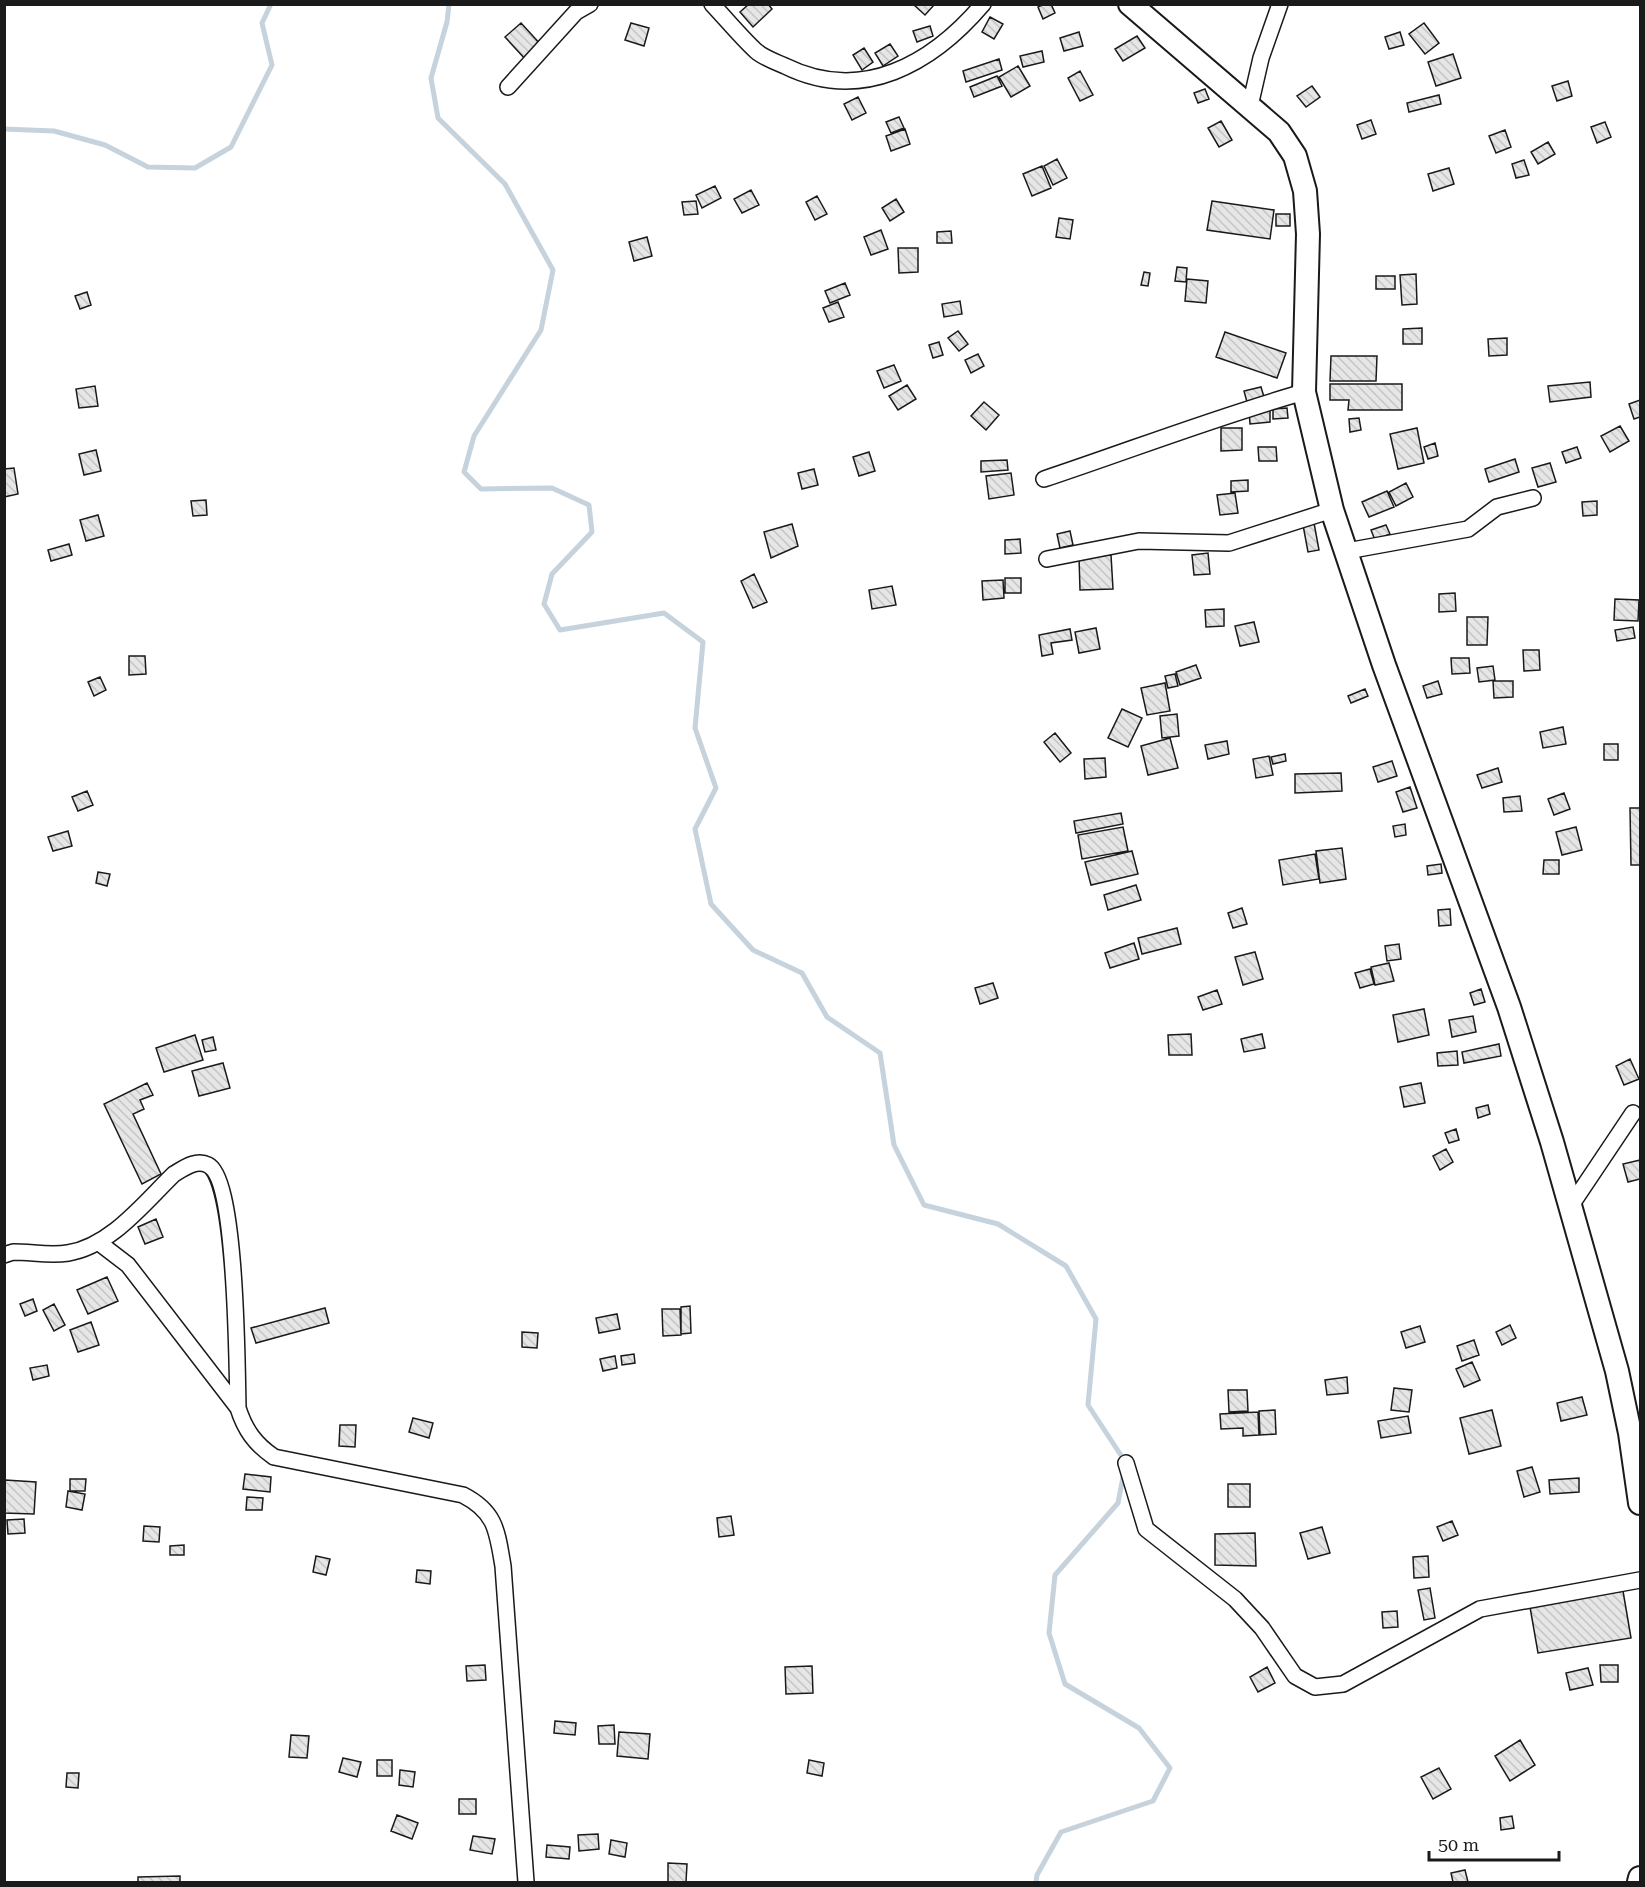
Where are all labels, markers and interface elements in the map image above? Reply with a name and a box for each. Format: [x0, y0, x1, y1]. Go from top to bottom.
scale bar [1429, 1824, 1560, 1862]
text: 50 m [1438, 1834, 1479, 1855]

